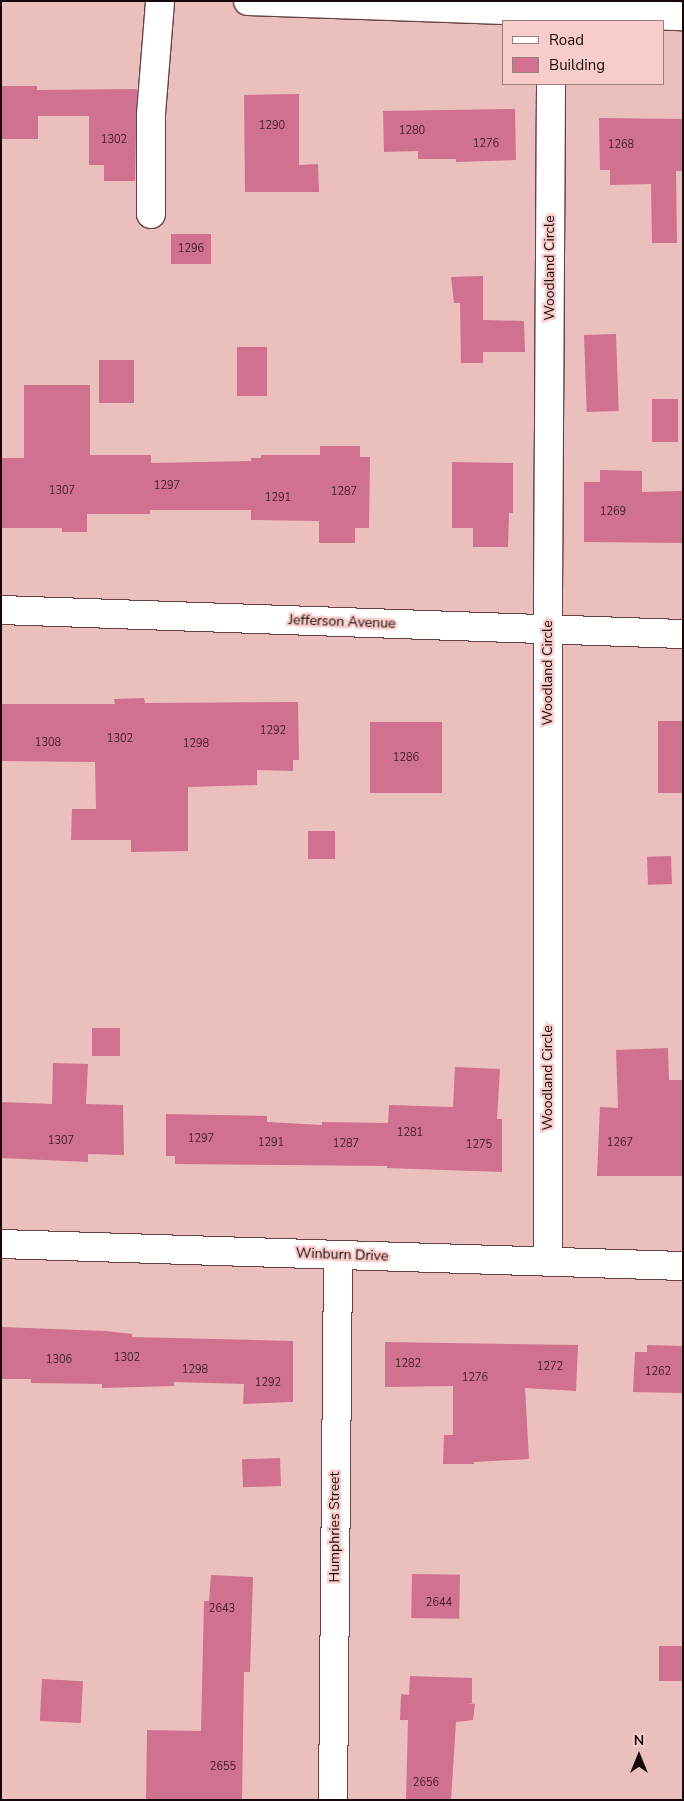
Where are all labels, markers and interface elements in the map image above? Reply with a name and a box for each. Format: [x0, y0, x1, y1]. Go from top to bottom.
legend [502, 20, 664, 85]
text: Road [549, 30, 584, 50]
text: Building [549, 55, 605, 75]
house number: 1290 [259, 119, 285, 133]
house number: 1280 [399, 124, 425, 138]
house number: 1302 [101, 133, 127, 147]
house number: 1276 [473, 137, 499, 151]
house number: 1268 [608, 138, 634, 152]
street label: Woodland Circle [542, 215, 558, 321]
house number: 1296 [178, 242, 204, 256]
house number: 1297 [154, 479, 180, 493]
house number: 1307 [49, 484, 75, 498]
house number: 1287 [331, 485, 357, 499]
house number: 1291 [265, 491, 291, 505]
house number: 1269 [600, 505, 626, 519]
street label: Jefferson Avenue [288, 612, 396, 632]
street label: Woodland Circle [540, 620, 556, 726]
house number: 1292 [260, 724, 286, 738]
house number: 1302 [107, 732, 133, 746]
house number: 1308 [35, 736, 61, 750]
house number: 1298 [183, 737, 209, 751]
house number: 1286 [393, 751, 419, 765]
street label: Woodland Circle [540, 1025, 556, 1131]
house number: 1281 [397, 1126, 423, 1140]
house number: 1297 [188, 1132, 214, 1146]
house number: 1307 [48, 1134, 74, 1148]
house number: 1291 [258, 1136, 284, 1150]
house number: 1267 [607, 1136, 633, 1150]
house number: 1287 [333, 1137, 359, 1151]
house number: 1275 [466, 1138, 492, 1152]
street label: Winburn Drive [296, 1245, 388, 1265]
house number: 1302 [114, 1351, 140, 1365]
house number: 1306 [46, 1353, 72, 1367]
house number: 1282 [395, 1357, 421, 1371]
house number: 1272 [537, 1360, 563, 1374]
house number: 1298 [182, 1363, 208, 1377]
house number: 1262 [645, 1365, 671, 1379]
house number: 1276 [462, 1371, 488, 1385]
house number: 1292 [255, 1376, 281, 1390]
street label: Humphries Street [327, 1472, 343, 1582]
house number: 2644 [426, 1596, 452, 1610]
house number: 2643 [209, 1602, 235, 1616]
north arrow [614, 1731, 664, 1781]
text: N [634, 1731, 644, 1750]
house number: 2655 [210, 1760, 236, 1774]
house number: 2656 [413, 1776, 439, 1790]

